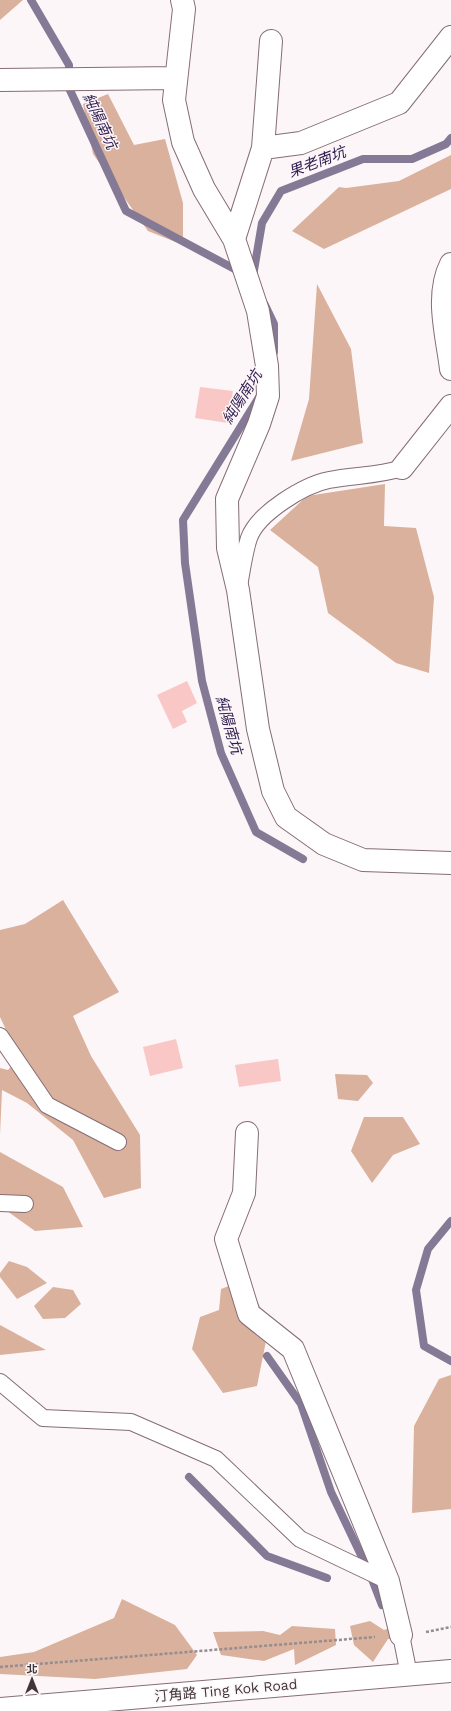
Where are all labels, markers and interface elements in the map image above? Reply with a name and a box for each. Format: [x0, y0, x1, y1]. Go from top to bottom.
water label: 純陽南坑 [79, 90, 122, 154]
water label: 果老南坑 [286, 142, 350, 181]
water label: 純陽南坑 [218, 365, 267, 427]
water label: 純陽南坑 [212, 694, 246, 758]
north arrow [12, 1659, 52, 1699]
text: 北 [27, 1663, 38, 1676]
street label: 汀角路 Ting Kok Road [154, 1676, 298, 1704]

